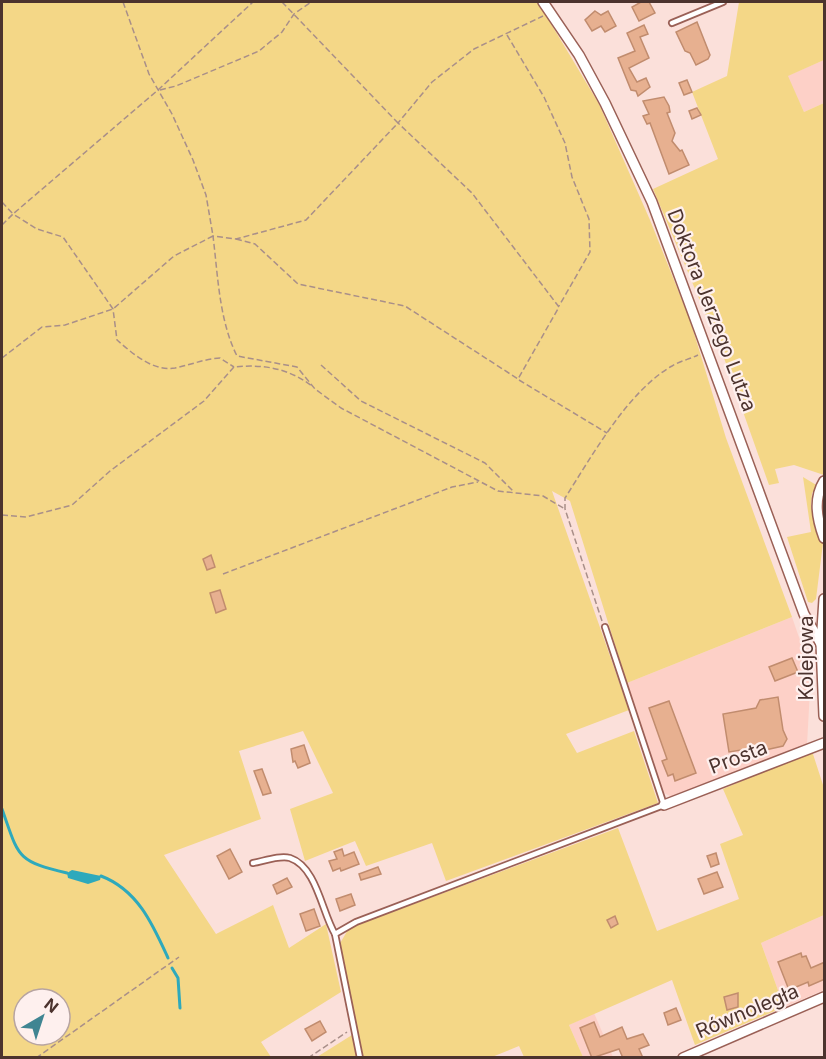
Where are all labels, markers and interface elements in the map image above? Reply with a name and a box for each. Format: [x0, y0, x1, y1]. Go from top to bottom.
street label: Doktora Jerzego Lutza [662, 205, 762, 415]
street label: Kolejowa [794, 615, 818, 701]
street label: Prosta [706, 735, 770, 779]
street label: Równoległa [692, 979, 802, 1043]
north arrow [12, 987, 72, 1047]
text: N [40, 994, 62, 1017]

